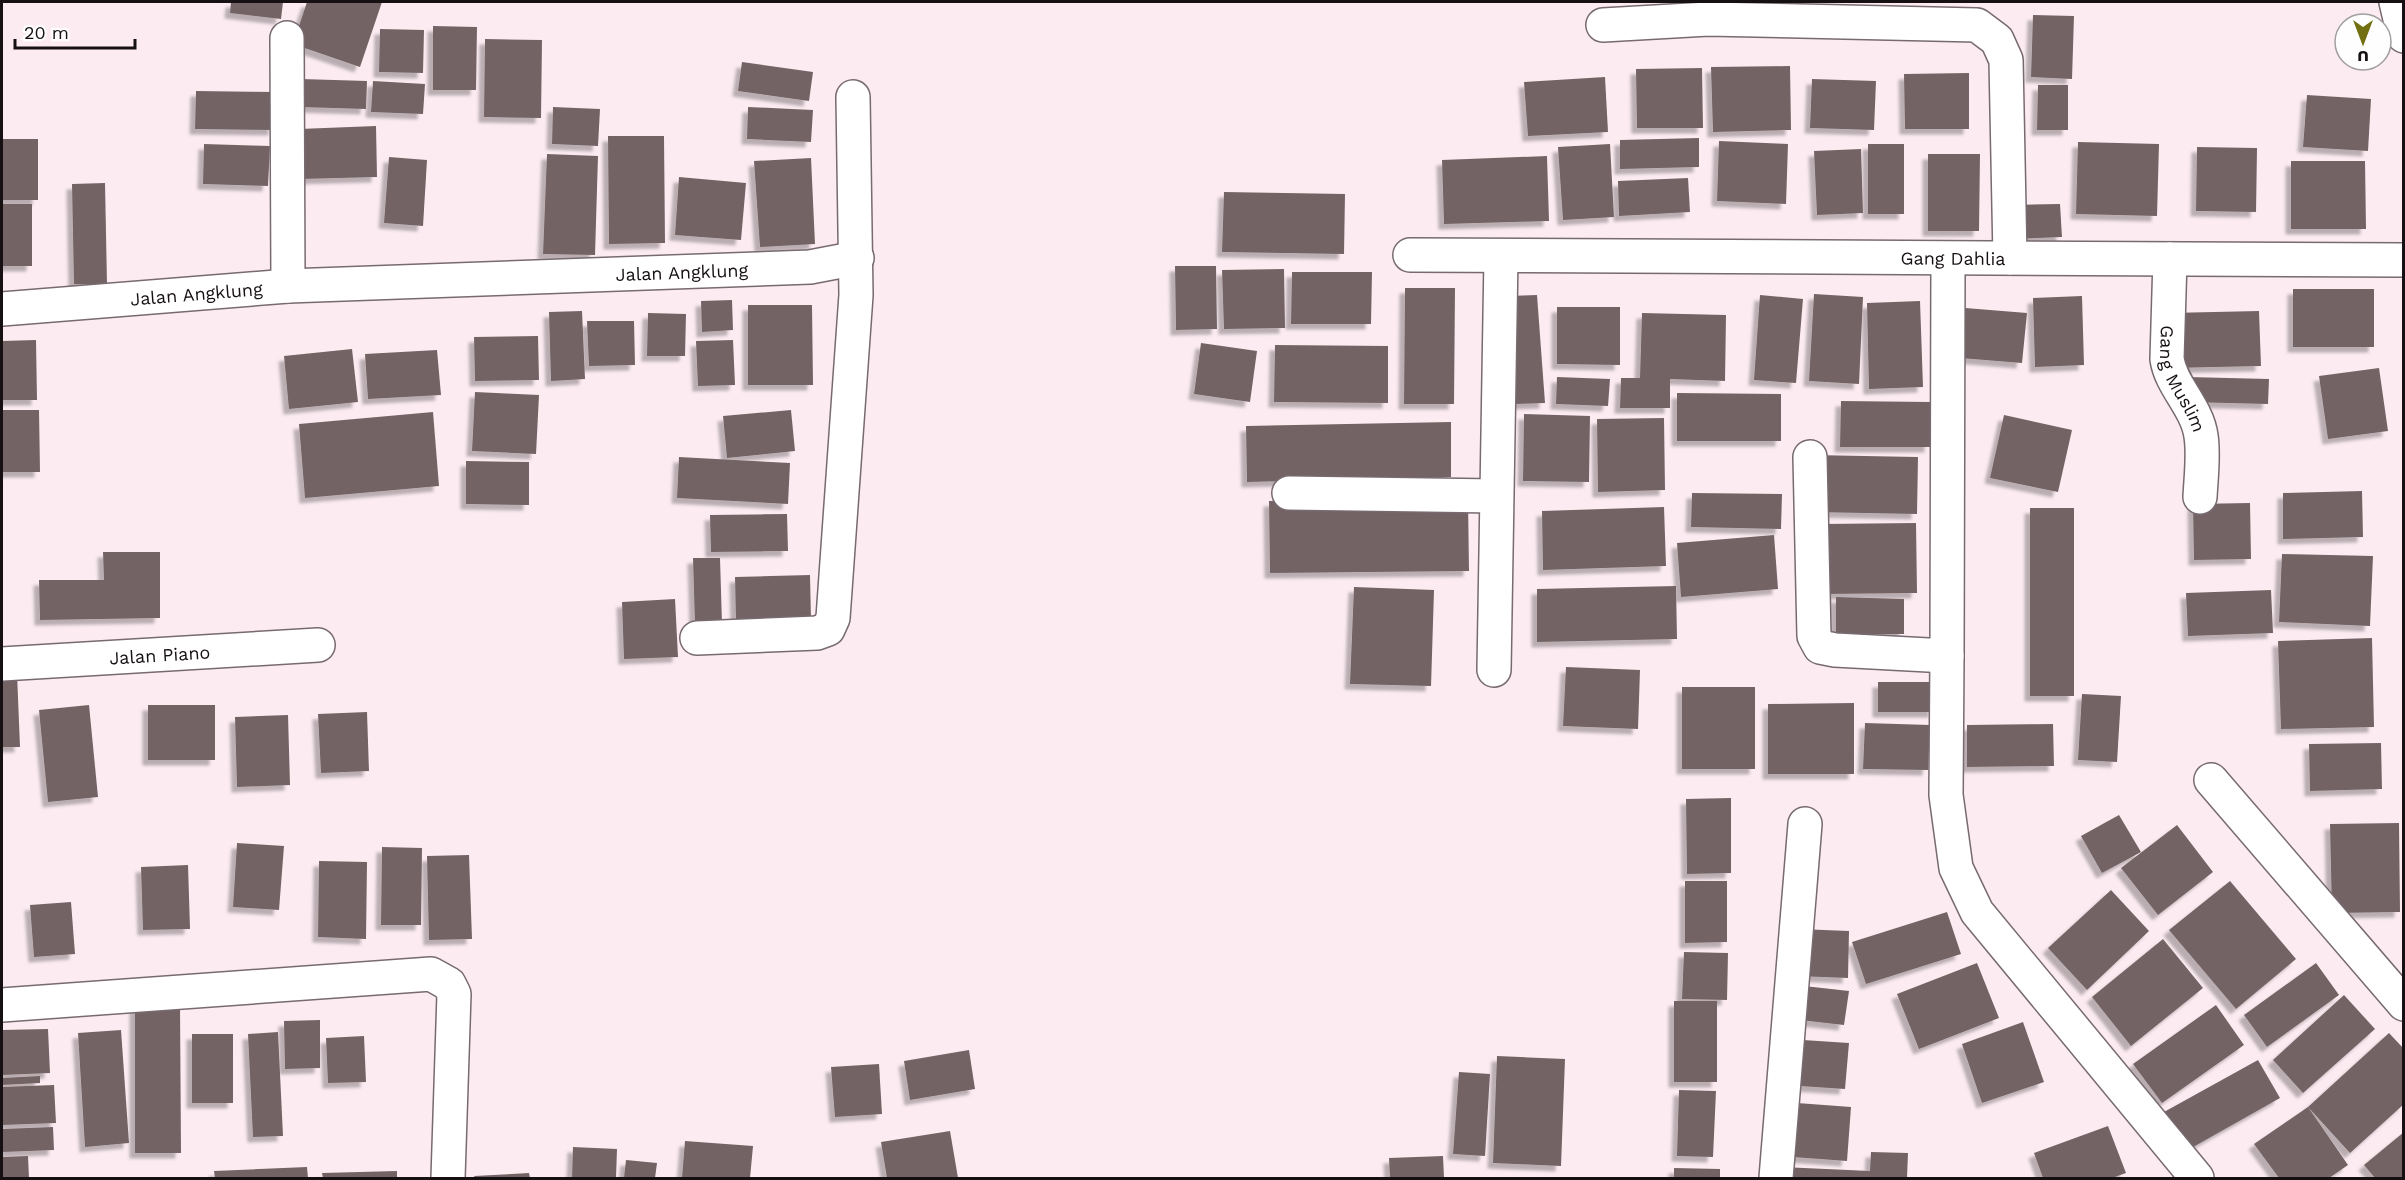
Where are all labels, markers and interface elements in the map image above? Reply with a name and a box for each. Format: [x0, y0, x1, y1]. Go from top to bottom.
scale bar [15, 12, 135, 50]
north arrow [2333, 12, 2393, 72]
text: 20 m [24, 22, 69, 43]
text: U [2357, 47, 2369, 66]
street label: Gang Dahlia [1900, 247, 2006, 268]
street label: Jalan Angklung [615, 259, 749, 285]
street label: Jalan Angklung [129, 278, 264, 309]
street label: Gang Muslim [2156, 325, 2210, 434]
street label: Jalan Piano [109, 641, 211, 668]

